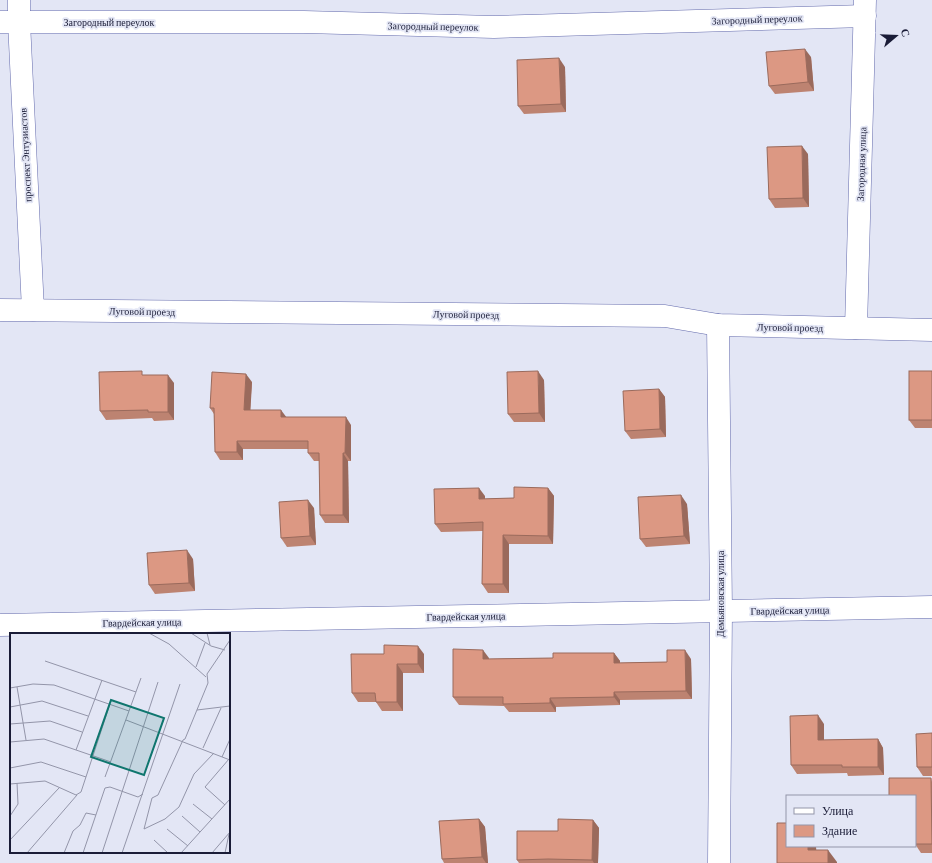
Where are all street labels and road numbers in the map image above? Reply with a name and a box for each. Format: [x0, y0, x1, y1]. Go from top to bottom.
street label: Загородный переулок [711, 12, 803, 27]
street label: Загородный переулок [64, 17, 155, 28]
street label: Загородный переулок [388, 20, 479, 33]
street label: проспект Энтузиастов [18, 107, 33, 202]
street label: Загородная улица [855, 126, 868, 201]
street label: Луговой проезд [109, 305, 175, 318]
street label: Луговой проезд [433, 308, 499, 321]
street label: Луговой проезд [757, 321, 823, 334]
street label: Демьяновская улица [715, 550, 726, 637]
street label: Гвардейская улица [750, 604, 830, 617]
street label: Гвардейская улица [426, 610, 506, 623]
street label: Гвардейская улица [102, 616, 182, 629]

